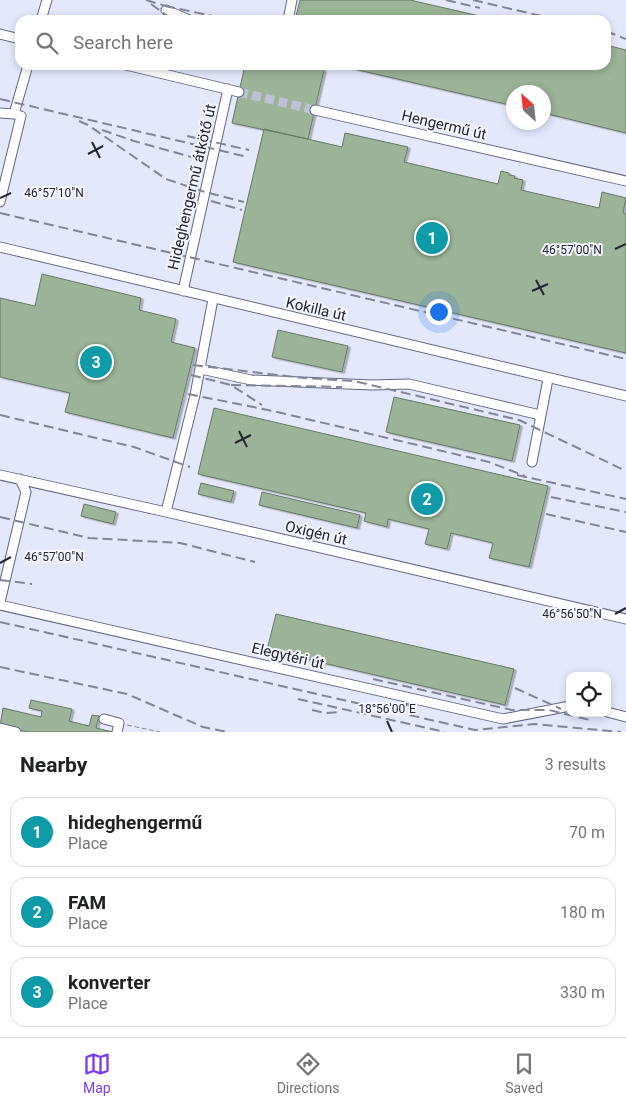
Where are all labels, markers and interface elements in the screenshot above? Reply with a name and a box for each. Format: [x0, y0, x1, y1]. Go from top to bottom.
search box [15, 15, 611, 70]
icon: search [33, 29, 61, 57]
text: Search here [73, 31, 173, 54]
north arrow [506, 85, 551, 130]
street label: Hideghengermű átkötő út [164, 102, 220, 272]
street label: Hengermű út [400, 106, 488, 144]
text: 46°57'10"N [24, 186, 84, 200]
pin: 1 [416, 219, 448, 257]
text: 46°57'00"N [542, 243, 602, 257]
street label: Kokilla út [284, 293, 348, 325]
your location [426, 299, 452, 325]
pin: 3 [80, 343, 112, 381]
pin: 2 [411, 480, 443, 518]
street label: Oxigén út [283, 517, 349, 549]
text: 46°57'00"N [24, 550, 84, 564]
text: 46°56'50"N [542, 607, 602, 621]
street label: Elegytéri út [250, 639, 326, 673]
map controls [566, 672, 611, 717]
button: locate [566, 672, 611, 717]
text: 18°56'00"E [358, 702, 416, 716]
text: Nearby [20, 753, 87, 777]
text: 3 results [545, 755, 606, 774]
text: hideghengermű [68, 811, 202, 834]
text: 1 [32, 823, 42, 842]
text: 70 m [569, 823, 605, 842]
text: Place [68, 834, 108, 853]
text: FAM [68, 891, 106, 914]
text: 2 [32, 903, 42, 922]
text: 180 m [560, 903, 605, 922]
text: Place [68, 914, 108, 933]
text: konverter [68, 971, 150, 994]
text: 3 [32, 983, 42, 1002]
text: 330 m [560, 983, 605, 1002]
text: Place [68, 994, 108, 1013]
tab: Map [83, 1050, 111, 1096]
tab: Directions [277, 1050, 340, 1096]
tab: Saved [505, 1050, 543, 1096]

